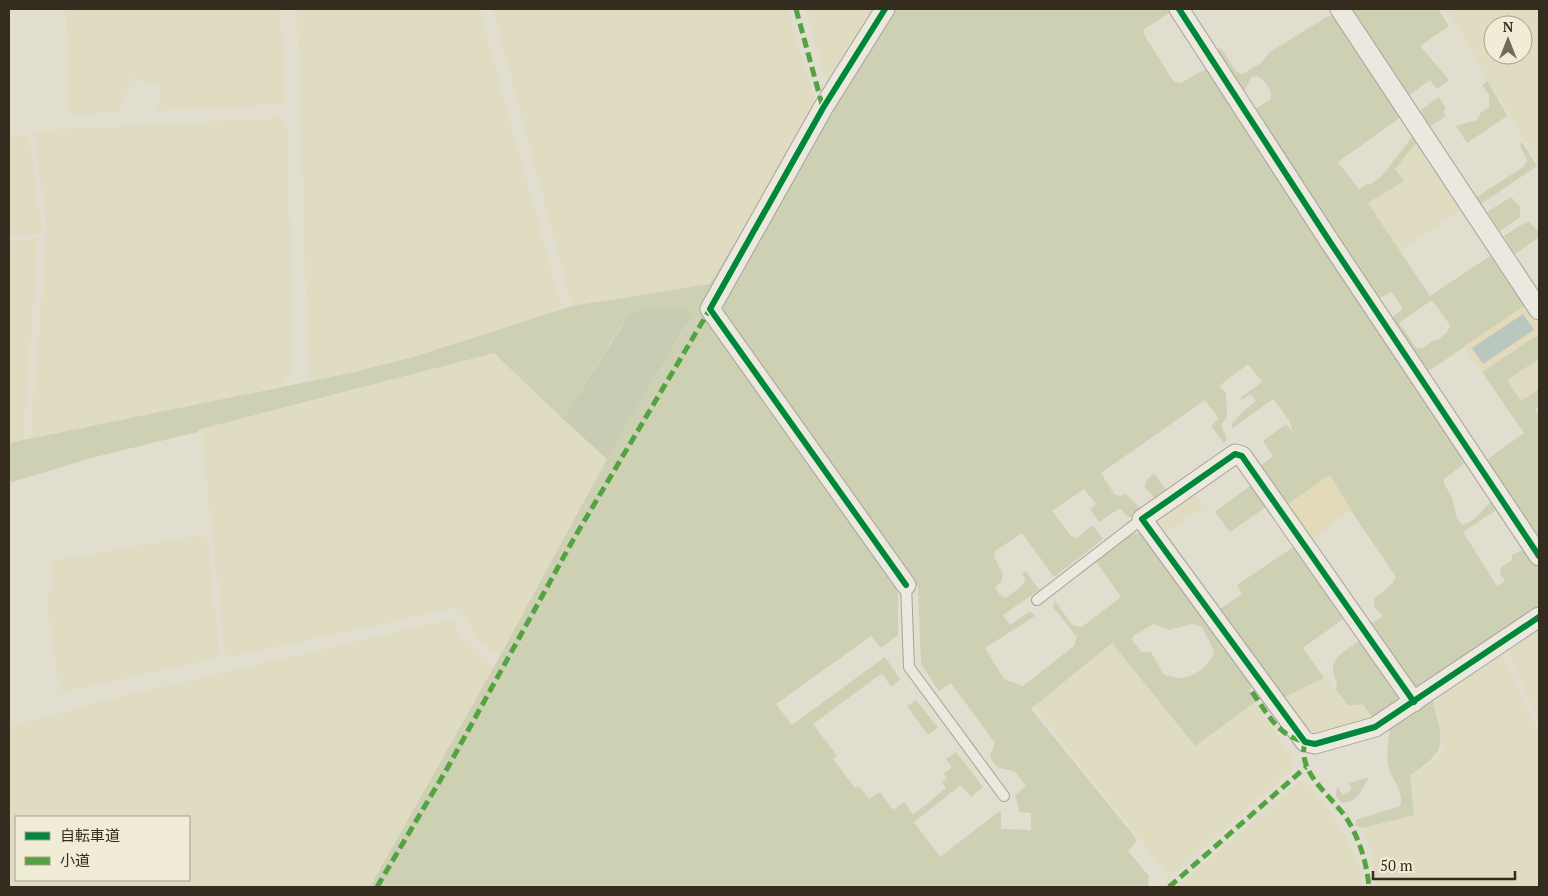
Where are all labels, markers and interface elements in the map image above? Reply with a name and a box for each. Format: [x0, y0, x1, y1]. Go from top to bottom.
north arrow [1483, 15, 1533, 65]
text: N [1503, 17, 1514, 36]
legend [15, 816, 190, 881]
text: 自転車道 [60, 825, 120, 845]
scale bar [1373, 848, 1516, 880]
text: 小道 [60, 850, 90, 870]
text: 50 m [1380, 855, 1413, 875]

